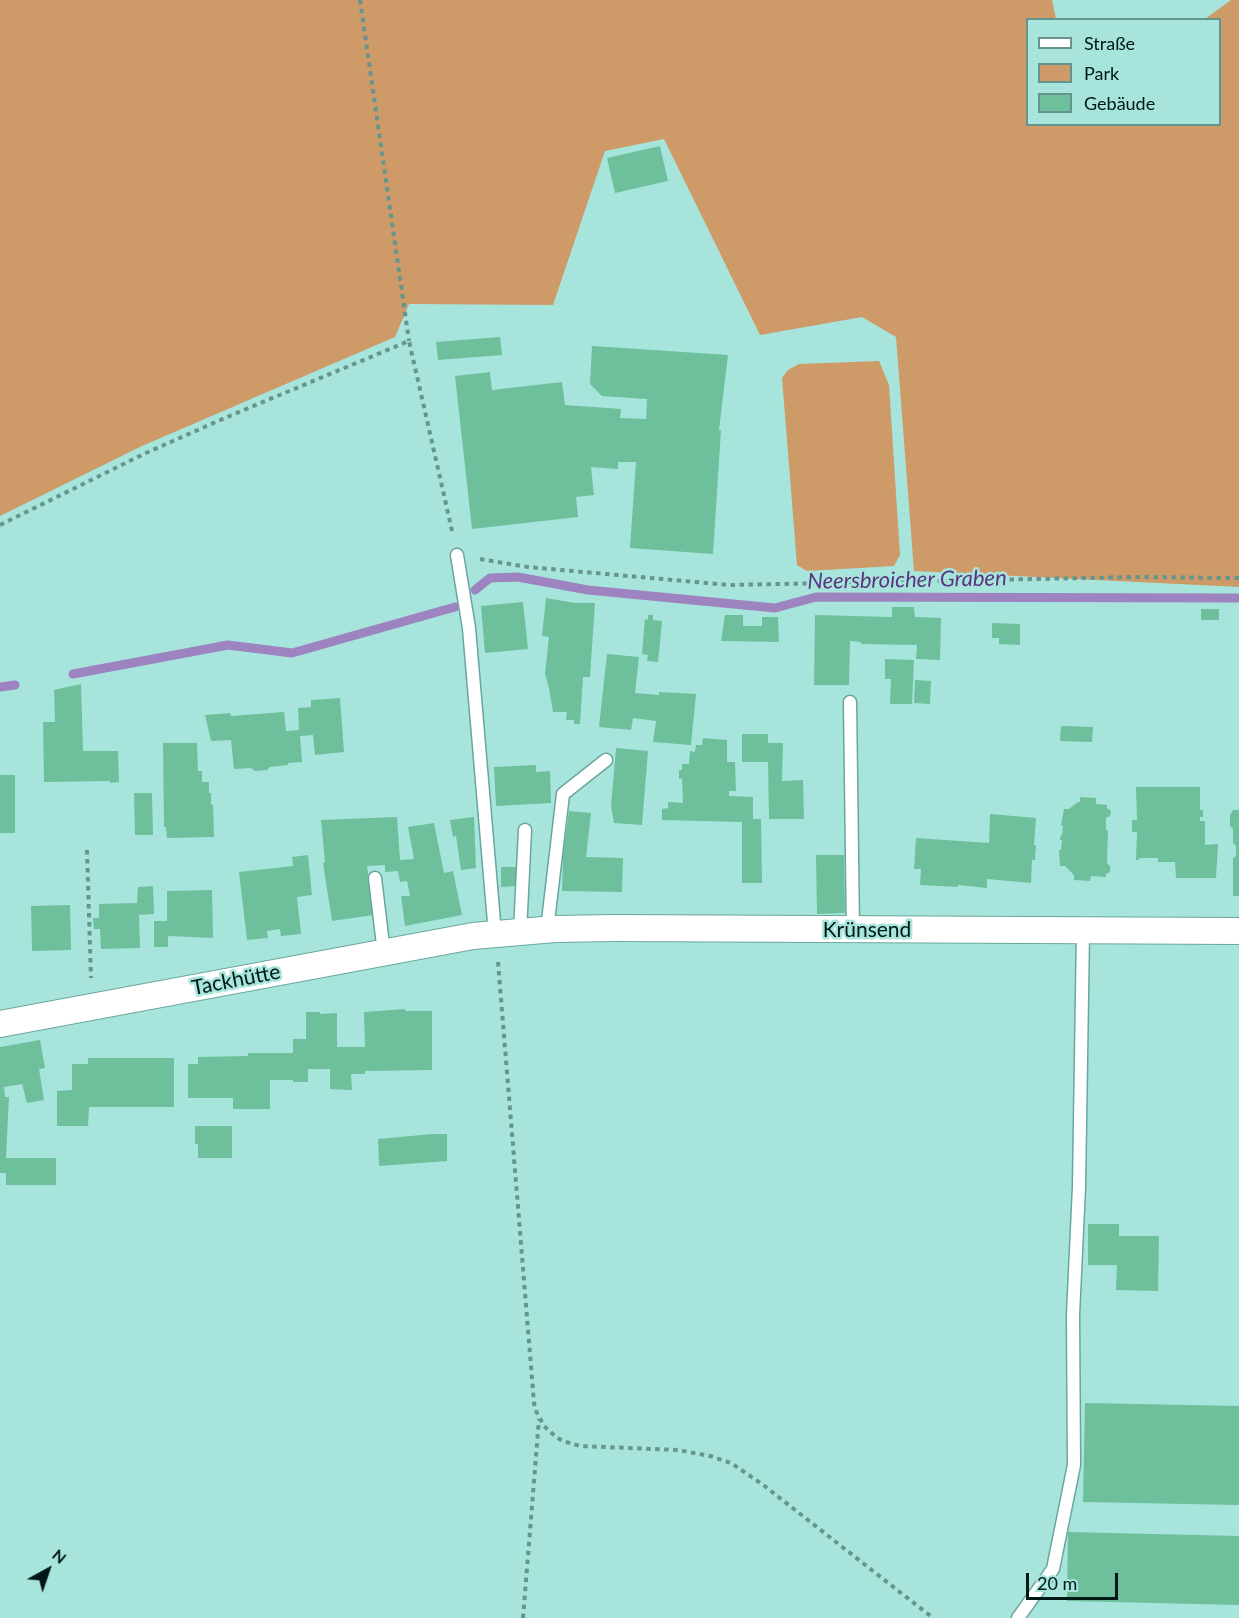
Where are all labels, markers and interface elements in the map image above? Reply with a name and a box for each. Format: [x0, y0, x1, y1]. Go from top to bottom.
legend [1026, 18, 1221, 126]
text: Straße [1084, 32, 1135, 54]
text: Park [1084, 62, 1119, 84]
text: Gebäude [1084, 92, 1155, 114]
water label: Neersbroicher Graben [807, 565, 1007, 595]
street label: Krünsend [823, 917, 911, 943]
street label: Tackhütte [189, 959, 283, 1001]
north arrow [18, 1540, 78, 1600]
text: N [49, 1545, 71, 1567]
scale bar [1029, 1561, 1120, 1599]
text: 20 m [1037, 1572, 1077, 1594]

